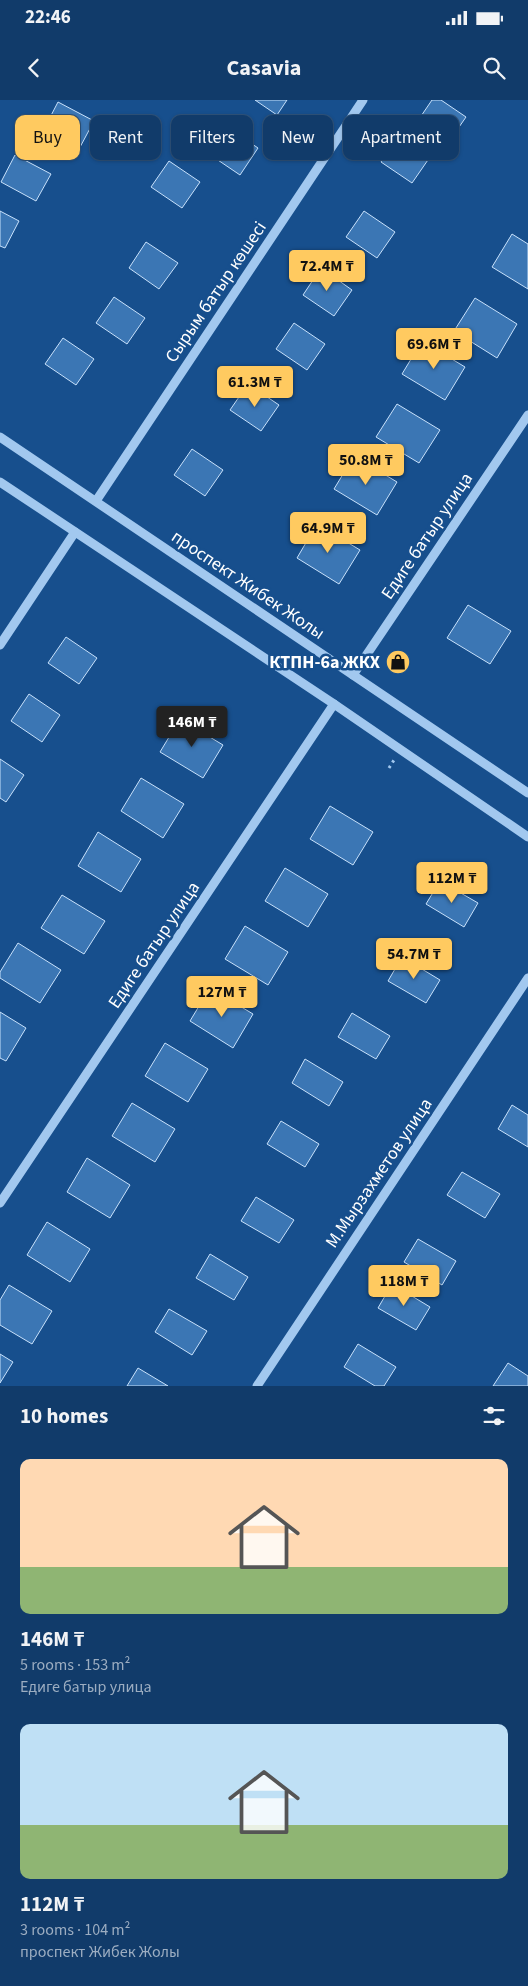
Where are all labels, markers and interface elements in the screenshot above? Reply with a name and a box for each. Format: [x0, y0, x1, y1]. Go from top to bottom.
text: 22:46 [25, 4, 71, 31]
text: Casavia [227, 52, 301, 84]
icon: back [20, 54, 48, 82]
icon: search [480, 54, 508, 82]
chip: Buy [15, 115, 80, 160]
chip: Rent [90, 115, 161, 160]
chip: Filters [171, 115, 253, 160]
chip: New [263, 115, 333, 160]
chip: Apartment [343, 115, 459, 160]
street label: Сырым батыр көшесі [159, 216, 273, 368]
pin: 72.4M ₸ [281, 250, 373, 292]
text: 72.4M ₸ [300, 255, 354, 277]
pin: 69.6M ₸ [388, 328, 480, 370]
text: 69.6M ₸ [407, 333, 461, 355]
pin: 61.3M ₸ [209, 366, 301, 408]
text: 61.3M ₸ [228, 371, 282, 393]
pin: 50.8M ₸ [320, 444, 412, 486]
text: 50.8M ₸ [339, 449, 393, 471]
street label: Едиге батыр улица [375, 468, 479, 604]
pin: 64.9M ₸ [282, 512, 374, 554]
text: 64.9M ₸ [301, 517, 355, 539]
street label: проспект Жибек Жолы [166, 524, 330, 646]
shop icon: КТПН-6а ЖКХ [385, 649, 411, 675]
place label: КТПН-6а ЖКХ [269, 650, 381, 675]
pin: 146M ₸ [151, 706, 233, 748]
text: 146M ₸ [167, 711, 217, 733]
pin: 112M ₸ [411, 862, 493, 904]
text: 112M ₸ [427, 867, 477, 889]
street label: Едиге батыр улица [102, 877, 206, 1013]
pin: 54.7M ₸ [368, 938, 460, 980]
text: 54.7M ₸ [387, 943, 441, 965]
pin: 127M ₸ [181, 976, 263, 1018]
text: 127M ₸ [197, 981, 247, 1003]
street label: М.Мырзахметов улица [320, 1093, 438, 1253]
pin: 118M ₸ [363, 1264, 445, 1307]
text: 118M ₸ [379, 1270, 429, 1292]
text: 10 homes [20, 1401, 108, 1431]
icon: filters [480, 1402, 508, 1430]
icon: home [219, 1492, 309, 1582]
text: 146M ₸ [20, 1624, 85, 1654]
text: 5 rooms · 153 m² [20, 1654, 130, 1676]
text: Едиге батыр улица [20, 1676, 152, 1698]
icon: home [219, 1757, 309, 1847]
text: 112M ₸ [20, 1889, 85, 1919]
text: 3 rooms · 104 m² [20, 1919, 130, 1941]
text: проспект Жибек Жолы [20, 1941, 180, 1963]

